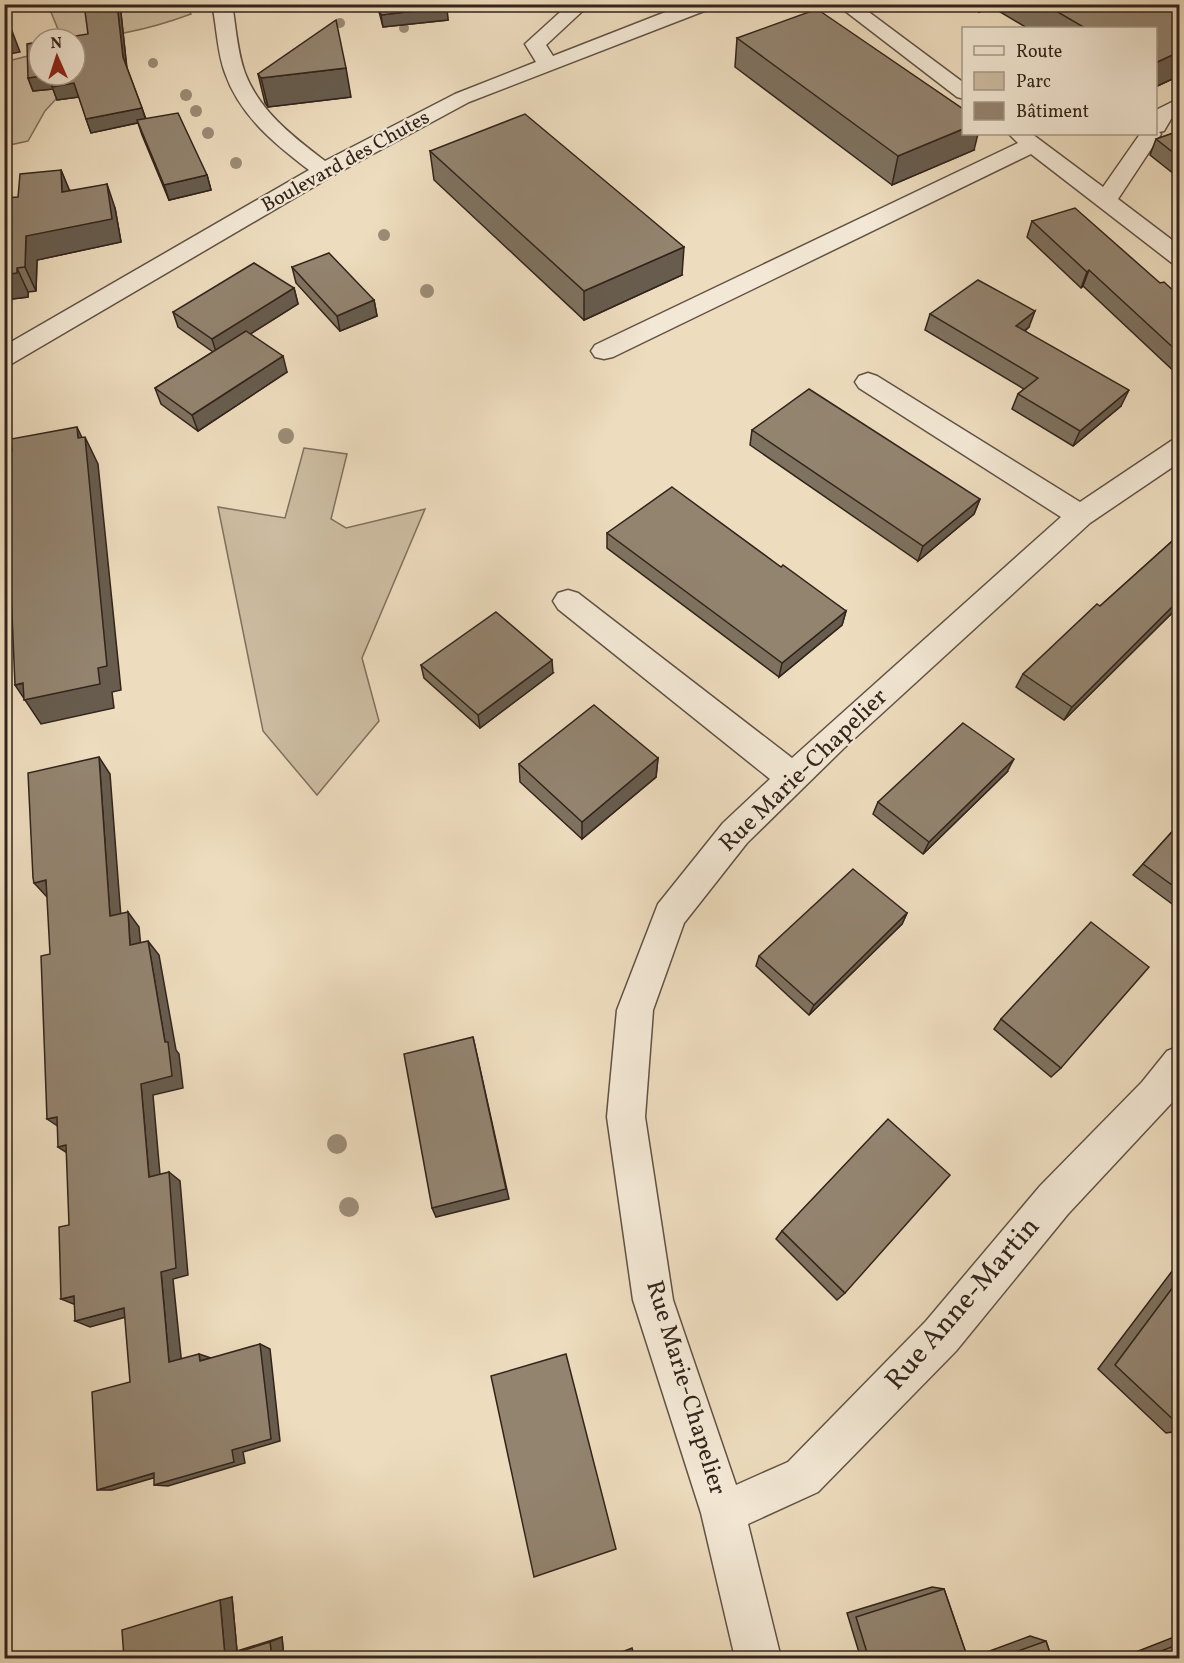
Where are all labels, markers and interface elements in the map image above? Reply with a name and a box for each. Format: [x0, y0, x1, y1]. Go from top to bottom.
north arrow [27, 27, 87, 87]
legend [962, 27, 1157, 135]
text: N [50, 33, 63, 55]
text: Route [1016, 40, 1062, 65]
text: Parc [1016, 70, 1051, 95]
text: Bâtiment [1016, 100, 1089, 125]
street label: Boulevard des Chutes [257, 104, 435, 220]
street label: Rue Marie-Chapelier [712, 681, 896, 861]
street label: Rue Anne-Martin [877, 1209, 1049, 1399]
street label: Rue Marie-Chapelier [636, 1277, 734, 1499]

